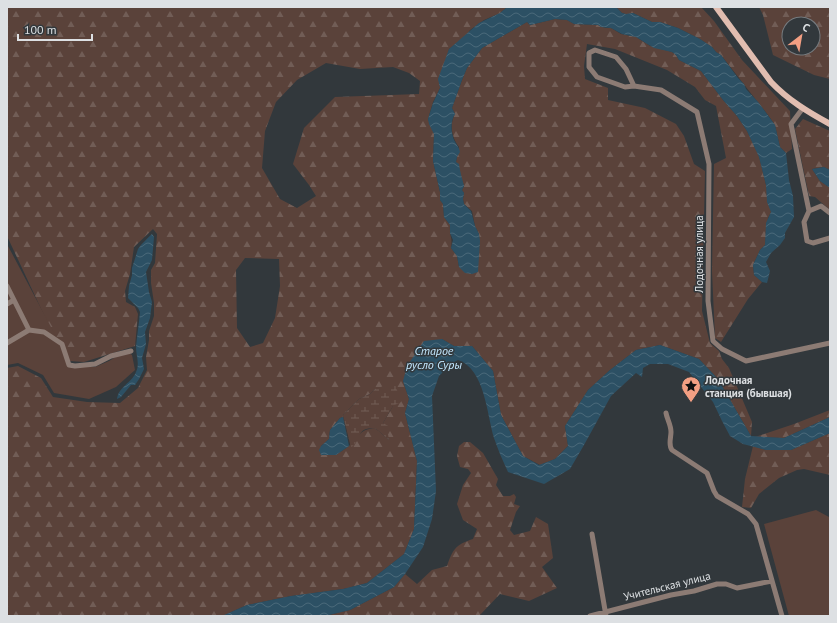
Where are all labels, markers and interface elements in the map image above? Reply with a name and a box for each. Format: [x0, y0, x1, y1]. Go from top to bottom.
scale bar [18, 16, 92, 42]
north arrow [781, 16, 821, 56]
text: С [800, 20, 812, 35]
text: 100 m [24, 22, 57, 37]
street label: Лодочная улица [692, 215, 706, 294]
water label: Старое русло Суры [405, 343, 462, 372]
place label: Лодочная станция (бывшая) [704, 373, 792, 400]
place icon: Лодочная станция (бывшая) [680, 375, 702, 403]
street label: Учительская улица [622, 568, 712, 604]

